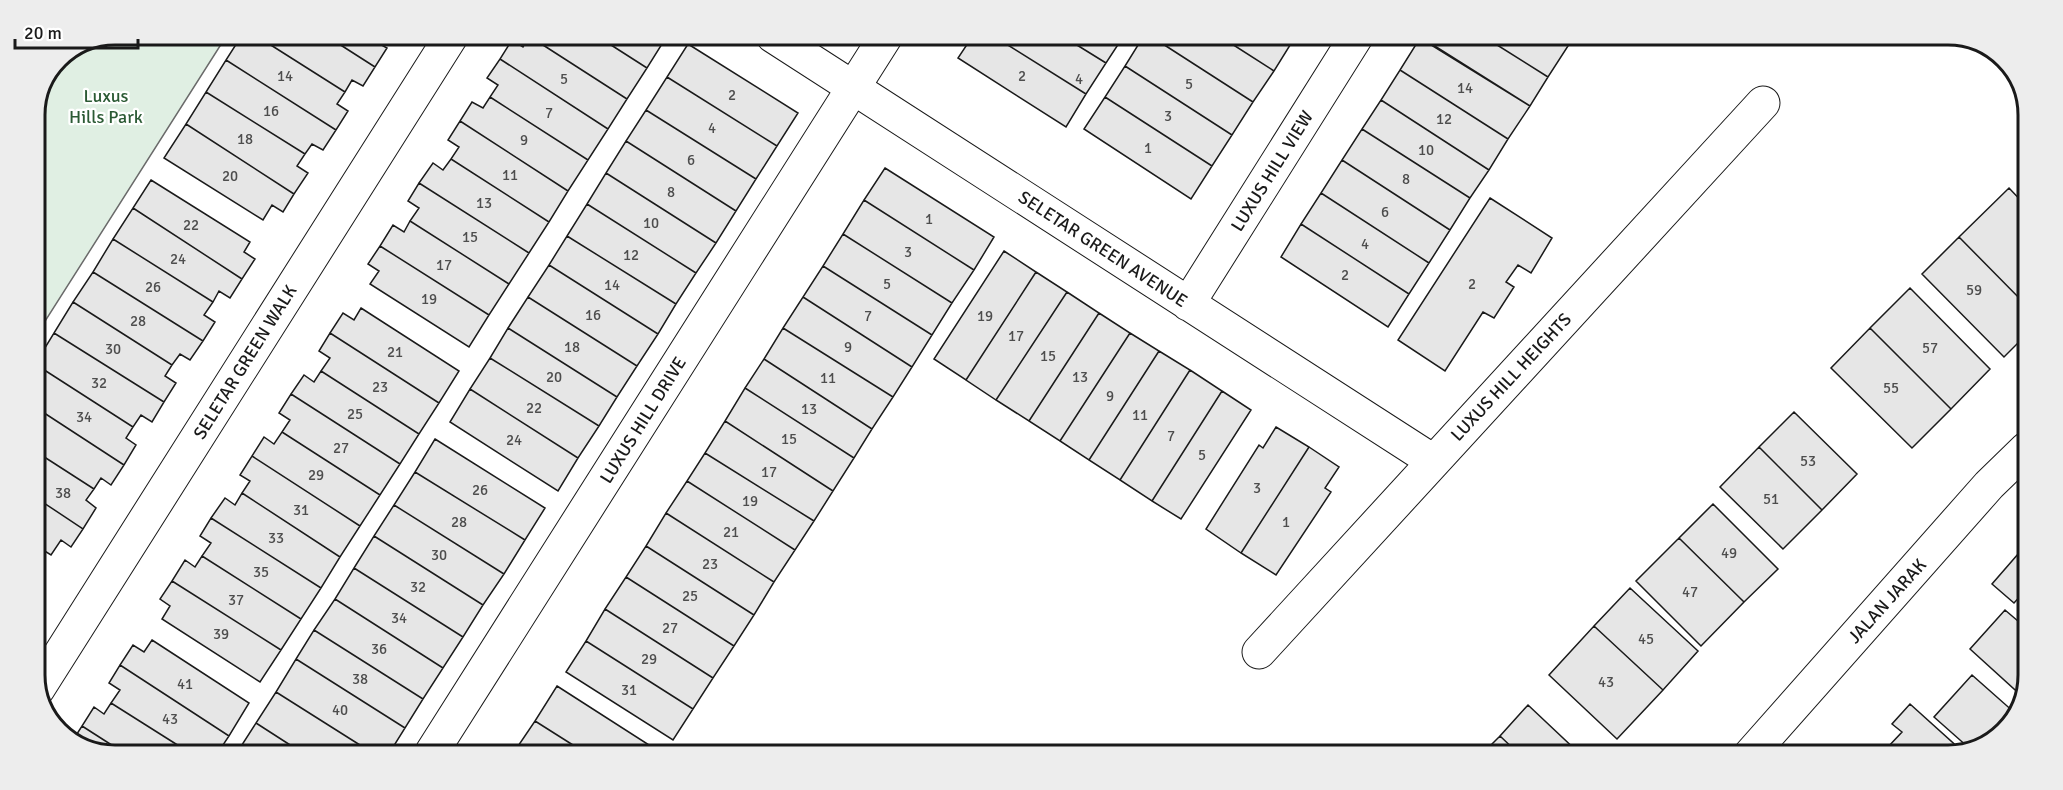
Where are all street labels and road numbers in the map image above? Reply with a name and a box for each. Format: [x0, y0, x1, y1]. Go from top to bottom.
street label: LUXUS HILL VIEW [1226, 107, 1318, 235]
street label: SELETAR GREEN AVENUE [1014, 186, 1192, 312]
street label: SELETAR GREEN WALK [189, 281, 302, 443]
street label: LUXUS HILL HEIGHTS [1446, 308, 1576, 446]
street label: LUXUS HILL DRIVE [595, 353, 691, 487]
street label: JALAN JARAK [1843, 554, 1931, 648]

